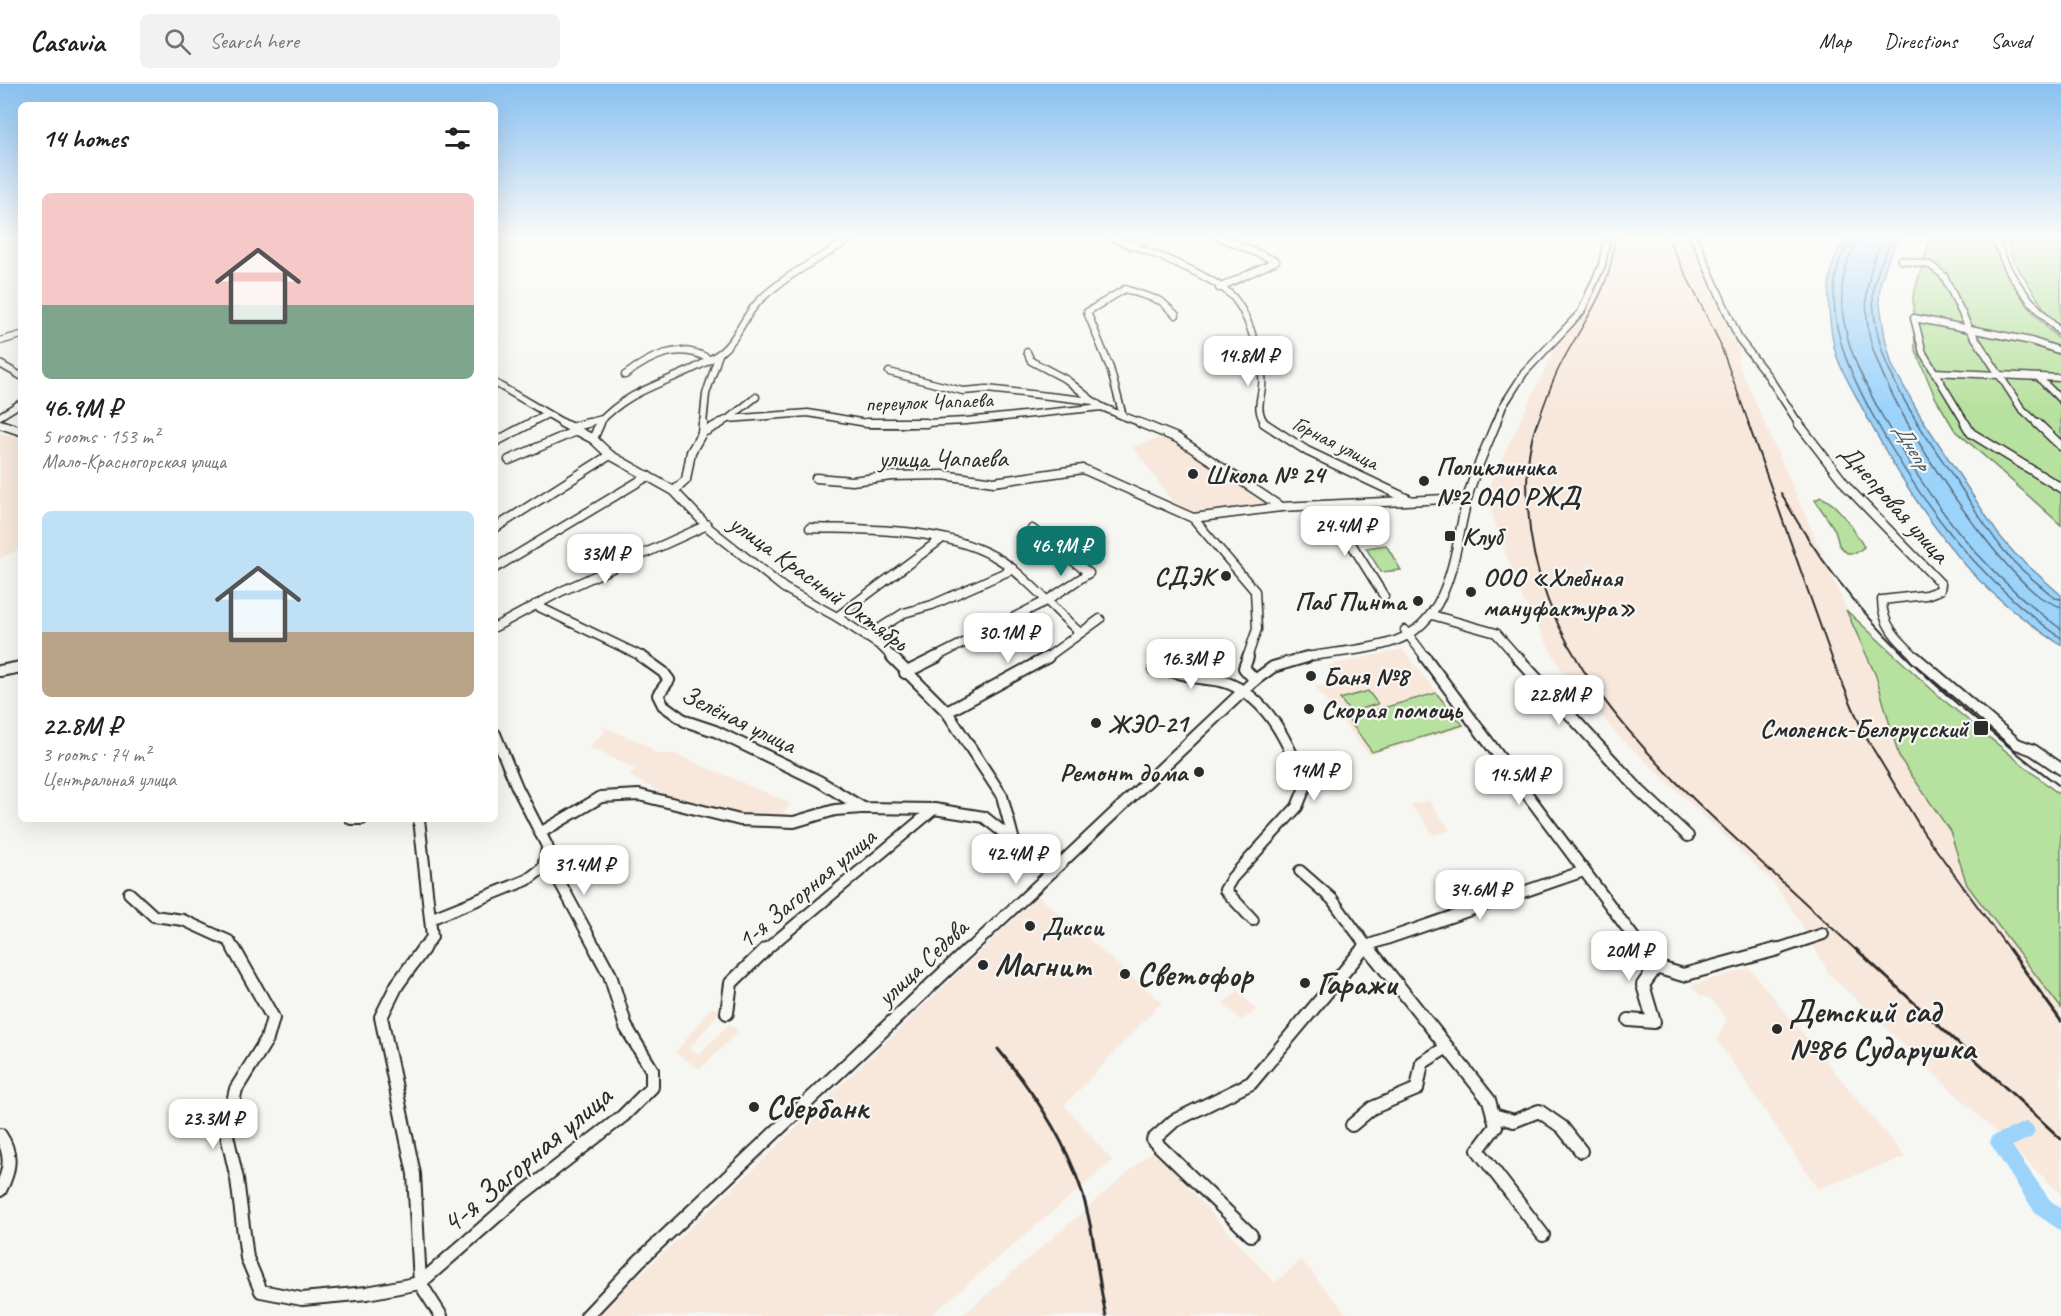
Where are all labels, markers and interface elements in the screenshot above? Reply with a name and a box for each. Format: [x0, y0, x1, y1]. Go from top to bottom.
search box [140, 14, 560, 68]
text: Casavia [30, 24, 104, 59]
icon: search [161, 25, 194, 58]
text: Search here [209, 27, 299, 55]
text: Map [1819, 28, 1851, 54]
text: Directions [1884, 28, 1957, 54]
text: Saved [1990, 28, 2031, 54]
text: 14 homes [42, 122, 127, 155]
icon: filters [441, 122, 474, 155]
icon: home [204, 232, 312, 340]
pin: 14.8M ₽ [1193, 336, 1303, 387]
text: 14.8M ₽ [1218, 343, 1278, 368]
street label: переулок Чапаева [865, 386, 994, 418]
text: 46.9M ₽ [42, 391, 121, 424]
street label: Горная улица [1288, 409, 1385, 477]
water label: Днепр [1887, 417, 1938, 477]
text: 5 rooms · 153 m² [42, 424, 159, 449]
street label: Днепровая улица [1832, 437, 1958, 571]
street label: улица Чапаева [876, 442, 1009, 475]
text: Мало-Красногорская улица [42, 449, 226, 474]
place label: Поликлиника №2 ОАО РЖД [1436, 450, 1582, 513]
place label: Школа № 24 [1205, 458, 1328, 491]
marker: Школа № 24 [1186, 467, 1200, 481]
marker: Поликлиника №2 ОАО РЖД [1417, 474, 1431, 488]
street label: улица Красный Октябрь [721, 505, 916, 660]
pin: 24.4M ₽ [1290, 506, 1400, 557]
text: 24.4M ₽ [1315, 513, 1375, 538]
place label: Клуб [1462, 520, 1506, 553]
pin: 46.9M ₽ [1006, 526, 1116, 577]
marker: Клуб [1443, 529, 1457, 543]
text: 46.9M ₽ [1031, 533, 1091, 558]
pin: 33M ₽ [563, 534, 647, 585]
text: 33M ₽ [581, 541, 629, 566]
icon: home [204, 550, 312, 658]
place label: СДЭК [1154, 560, 1220, 593]
place label: ООО «Хлебная мануфактура» [1483, 561, 1636, 624]
marker: СДЭК [1219, 569, 1233, 583]
place label: Паб Пинта [1295, 585, 1409, 618]
marker: ООО «Хлебная мануфактура» [1464, 585, 1478, 599]
marker: Паб Пинта [1411, 594, 1425, 608]
pin: 30.1M ₽ [953, 613, 1063, 664]
text: 30.1M ₽ [978, 620, 1038, 645]
pin: 16.3M ₽ [1136, 639, 1246, 690]
text: 16.3M ₽ [1160, 646, 1222, 671]
place label: Баня №8 [1323, 660, 1412, 693]
marker: Баня №8 [1304, 669, 1318, 683]
pin: 22.8M ₽ [1504, 675, 1614, 726]
street label: Зелёная улица [676, 678, 803, 762]
text: 22.8M ₽ [1529, 682, 1589, 707]
place label: Скорая помощь [1321, 693, 1464, 726]
marker: Скорая помощь [1302, 702, 1316, 716]
place label: ЖЭО-21 [1108, 707, 1191, 740]
text: 22.8M ₽ [42, 709, 121, 742]
place label: Смоленск-Белорусский [1760, 712, 1970, 745]
marker: ЖЭО-21 [1089, 716, 1103, 730]
marker: Смоленск-Белорусский [1972, 719, 1990, 737]
text: 3 rooms · 74 m² [42, 742, 150, 767]
pin: 14M ₽ [1272, 751, 1356, 802]
pin: 14.5M ₽ [1464, 755, 1574, 806]
place label: Ремонт дома [1060, 756, 1189, 789]
text: 14M ₽ [1290, 758, 1338, 783]
text: 14.5M ₽ [1489, 762, 1549, 787]
marker: Ремонт дома [1192, 765, 1206, 779]
text: Центральная улица [42, 767, 176, 792]
street label: 1-я Загорная улица [730, 820, 884, 956]
pin: 42.4M ₽ [961, 834, 1071, 885]
text: 42.4M ₽ [986, 841, 1046, 866]
pin: 31.4M ₽ [529, 845, 639, 896]
text: 31.4M ₽ [554, 852, 614, 877]
pin: 34.6M ₽ [1425, 870, 1535, 921]
text: 34.6M ₽ [1449, 877, 1511, 902]
street label: улица Седова [868, 910, 977, 1014]
place label: Дикси [1042, 910, 1105, 943]
marker: Дикси [1023, 919, 1037, 933]
pin: 20M ₽ [1587, 931, 1671, 982]
text: 20M ₽ [1605, 938, 1653, 963]
place label: Магнит [995, 945, 1092, 986]
place label: Светофор [1137, 954, 1254, 995]
marker: Магнит [976, 958, 990, 972]
place label: Гаражи [1317, 963, 1399, 1004]
marker: Светофор [1118, 967, 1132, 981]
marker: Гаражи [1298, 976, 1312, 990]
place label: Детский сад №86 Сударушка [1789, 991, 1978, 1069]
marker: Детский сад №86 Сударушка [1770, 1022, 1784, 1036]
street label: 4-я Загорная улица [432, 1075, 622, 1243]
place label: Сбербанк [766, 1087, 870, 1128]
pin: 23.3M ₽ [158, 1099, 268, 1150]
marker: Сбербанк [747, 1100, 761, 1114]
text: 23.3M ₽ [183, 1106, 243, 1131]

